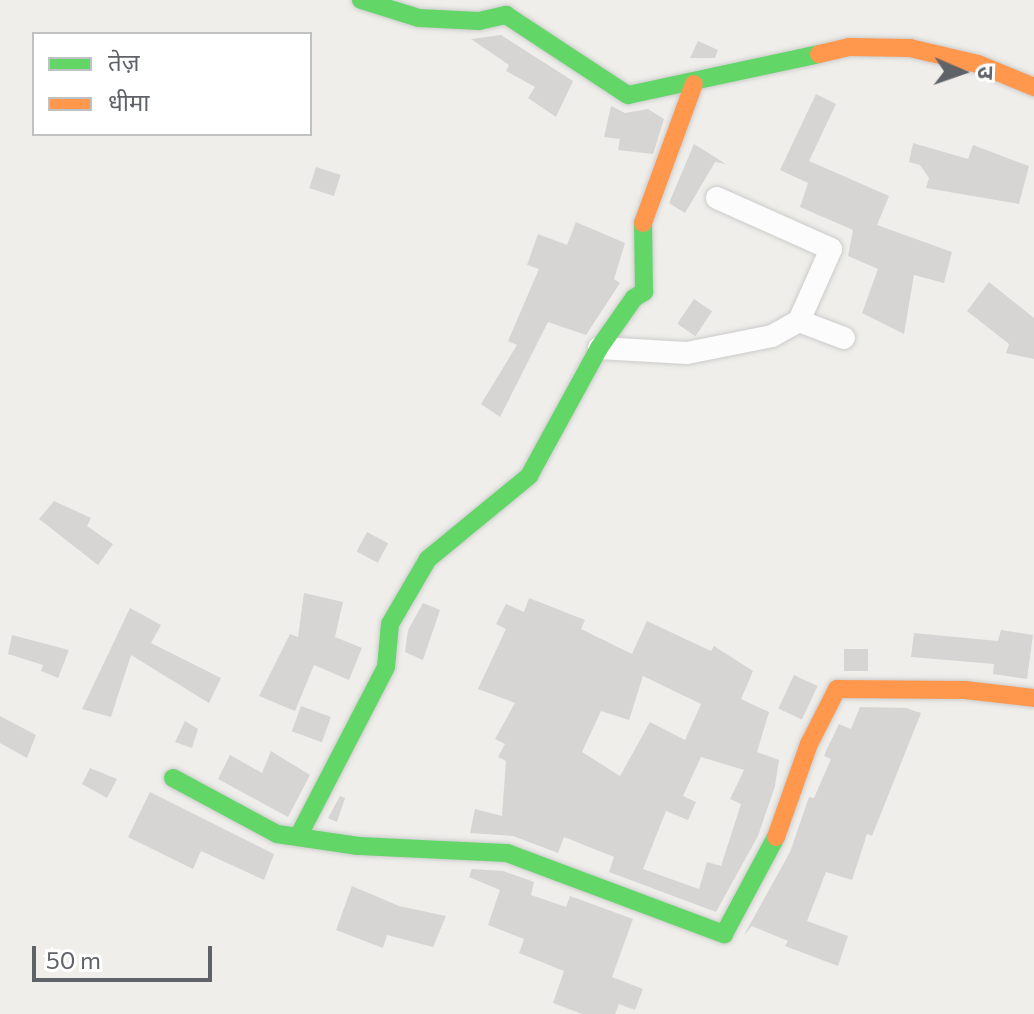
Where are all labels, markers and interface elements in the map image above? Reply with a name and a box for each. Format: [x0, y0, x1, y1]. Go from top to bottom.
legend [32, 32, 312, 136]
north arrow [922, 32, 1002, 112]
text: तेज़ [108, 47, 140, 76]
text: उ [973, 66, 1000, 80]
text: धीमा [108, 87, 150, 116]
scale bar [36, 930, 216, 980]
text: 50 m [46, 945, 101, 974]

